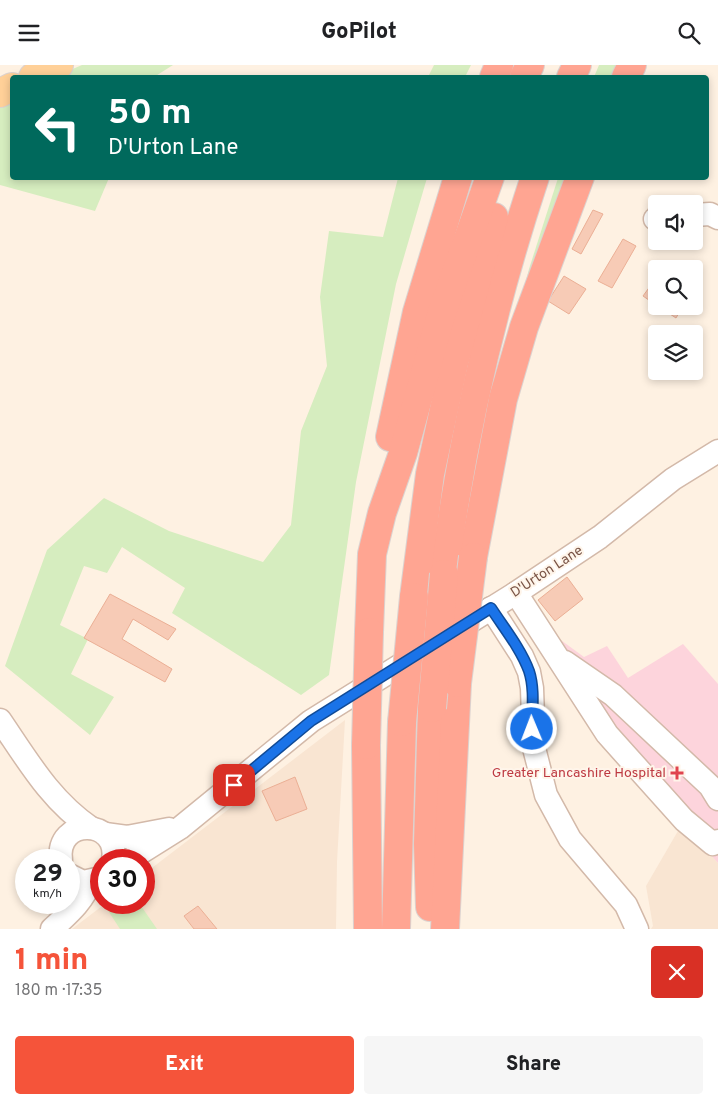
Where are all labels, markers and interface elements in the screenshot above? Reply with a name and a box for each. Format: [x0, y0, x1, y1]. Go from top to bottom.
icon: menu [15, 19, 43, 47]
text: GoPilot [321, 19, 397, 46]
icon: search [675, 19, 703, 47]
text: 50 m [108, 92, 192, 136]
icon: left [25, 95, 90, 160]
text: D'Urton Lane [108, 135, 238, 162]
map controls [648, 195, 703, 380]
button: sound [648, 195, 703, 250]
button: search [648, 260, 703, 315]
button: layers [648, 325, 703, 380]
street label: D'Urton Lane [508, 542, 586, 602]
position arrow [505, 702, 557, 754]
pin [213, 764, 255, 806]
place label: Greater Lancashire Hospital [492, 765, 666, 782]
marker: Greater Lancashire Hospital [670, 766, 684, 780]
icon: arrive [220, 771, 248, 799]
speed limit sign: 30 [90, 849, 155, 914]
text: 29 [32, 859, 63, 891]
text: km/h [33, 886, 62, 902]
text: 1 min [15, 943, 88, 980]
button: close [651, 946, 703, 998]
text: 180 m · 17:35 [15, 981, 102, 1001]
button: Exit [15, 1036, 354, 1094]
button: Share [364, 1036, 703, 1094]

